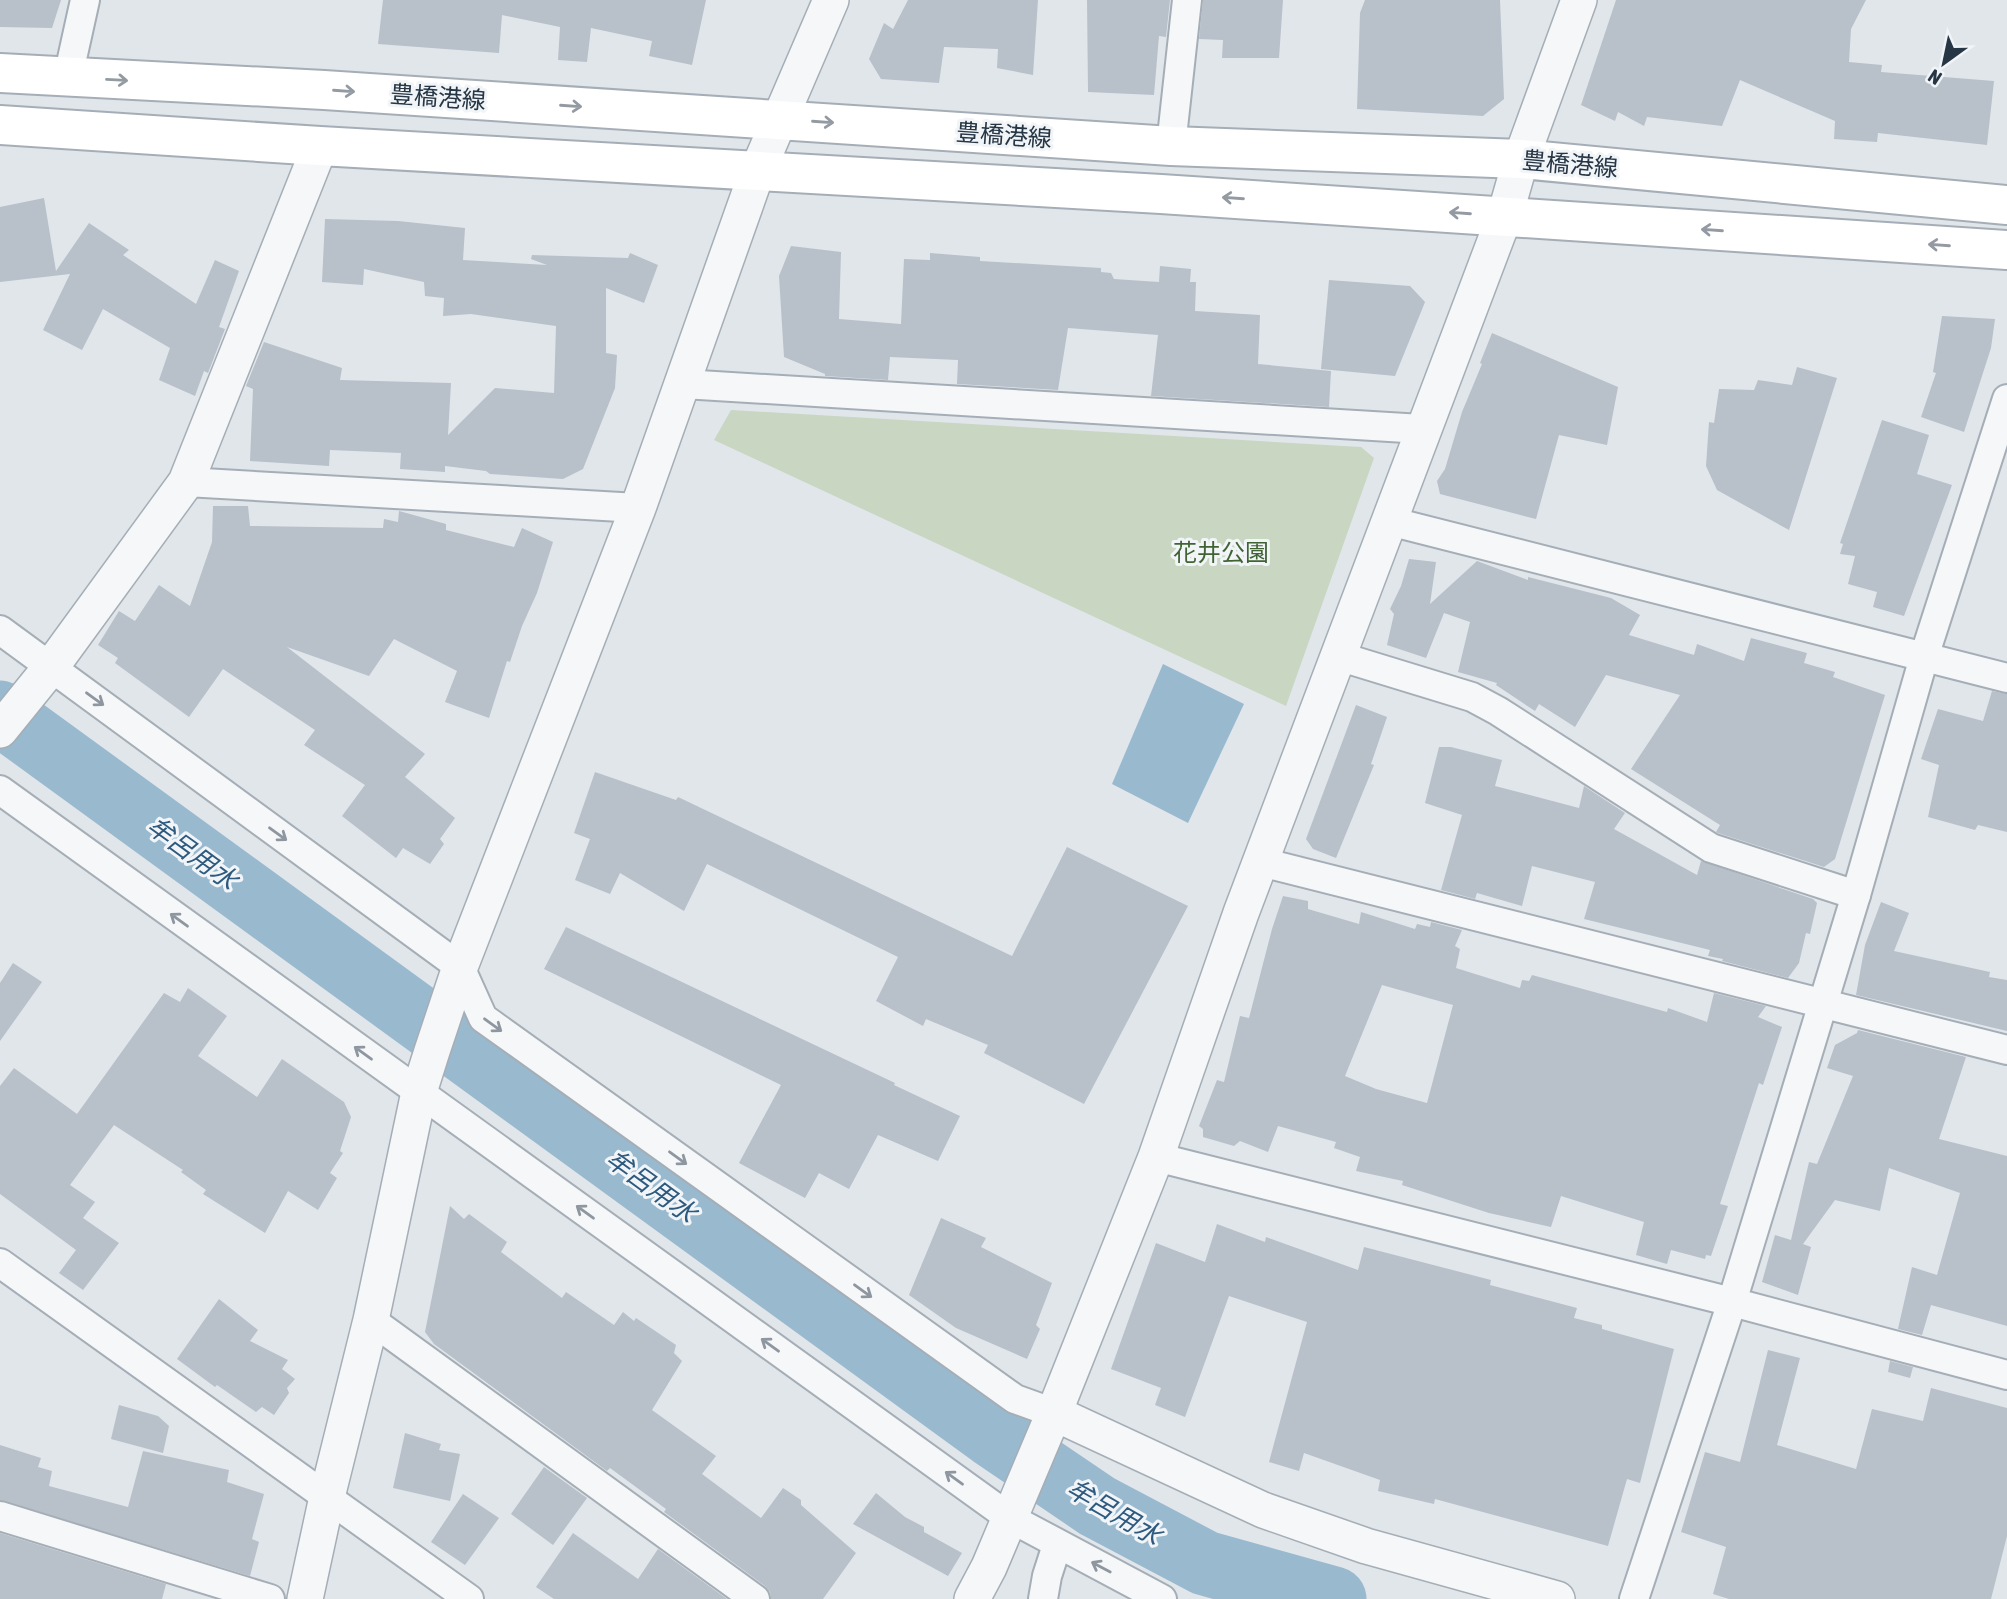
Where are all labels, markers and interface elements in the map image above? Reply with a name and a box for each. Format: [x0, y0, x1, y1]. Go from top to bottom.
north arrow [1909, 28, 1979, 98]
text: N [1924, 65, 1945, 90]
one-way arrow [105, 73, 128, 86]
street label: 豊橋港線 [389, 80, 487, 114]
one-way arrow [332, 85, 355, 98]
one-way arrow [560, 100, 582, 113]
one-way arrow [811, 116, 834, 129]
street label: 豊橋港線 [955, 118, 1053, 152]
street label: 豊橋港線 [1521, 146, 1619, 182]
one-way arrow [1222, 192, 1245, 205]
one-way arrow [1449, 206, 1472, 219]
one-way arrow [1701, 223, 1724, 236]
one-way arrow [1928, 238, 1951, 251]
park label: 花井公園 [1173, 539, 1269, 566]
one-way arrow [85, 692, 104, 706]
water label: 牟呂用水 [141, 810, 245, 897]
one-way arrow [269, 826, 287, 841]
one-way arrow [170, 912, 189, 927]
one-way arrow [483, 1018, 502, 1033]
one-way arrow [354, 1046, 373, 1060]
water label: 牟呂用水 [600, 1143, 704, 1230]
one-way arrow [668, 1151, 687, 1165]
one-way arrow [576, 1205, 595, 1219]
one-way arrow [853, 1284, 872, 1298]
one-way arrow [760, 1338, 779, 1353]
one-way arrow [945, 1471, 964, 1485]
water label: 牟呂用水 [1061, 1473, 1169, 1552]
one-way arrow [1092, 1560, 1112, 1574]

